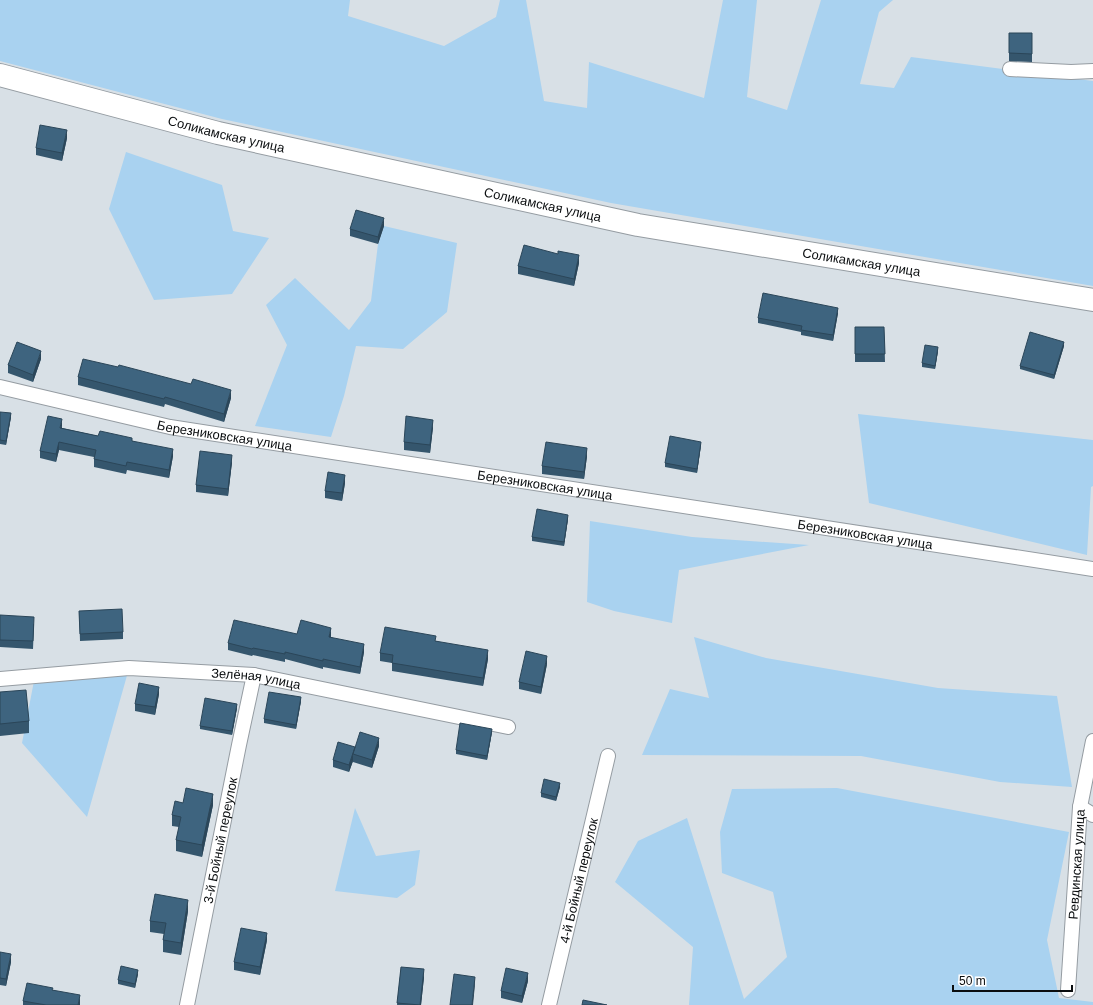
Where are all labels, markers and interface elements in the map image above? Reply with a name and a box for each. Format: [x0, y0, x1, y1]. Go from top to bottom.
street label: Соликамская улица [166, 113, 287, 155]
street label: Соликамская улица [483, 184, 603, 224]
street label: Соликамская улица [801, 245, 922, 279]
street label: Березниковская улица [156, 417, 294, 453]
street label: Березниковская улица [476, 467, 614, 503]
street label: Березниковская улица [797, 516, 934, 552]
street label: Зелёная улица [211, 665, 303, 692]
street label: 3-й Бойный переулок [200, 776, 240, 905]
street label: Ревдинская улица [1065, 808, 1087, 920]
street label: 4-й Бойный переулок [556, 816, 601, 945]
scale bar [953, 967, 1072, 993]
text: 50 m [959, 974, 986, 988]

